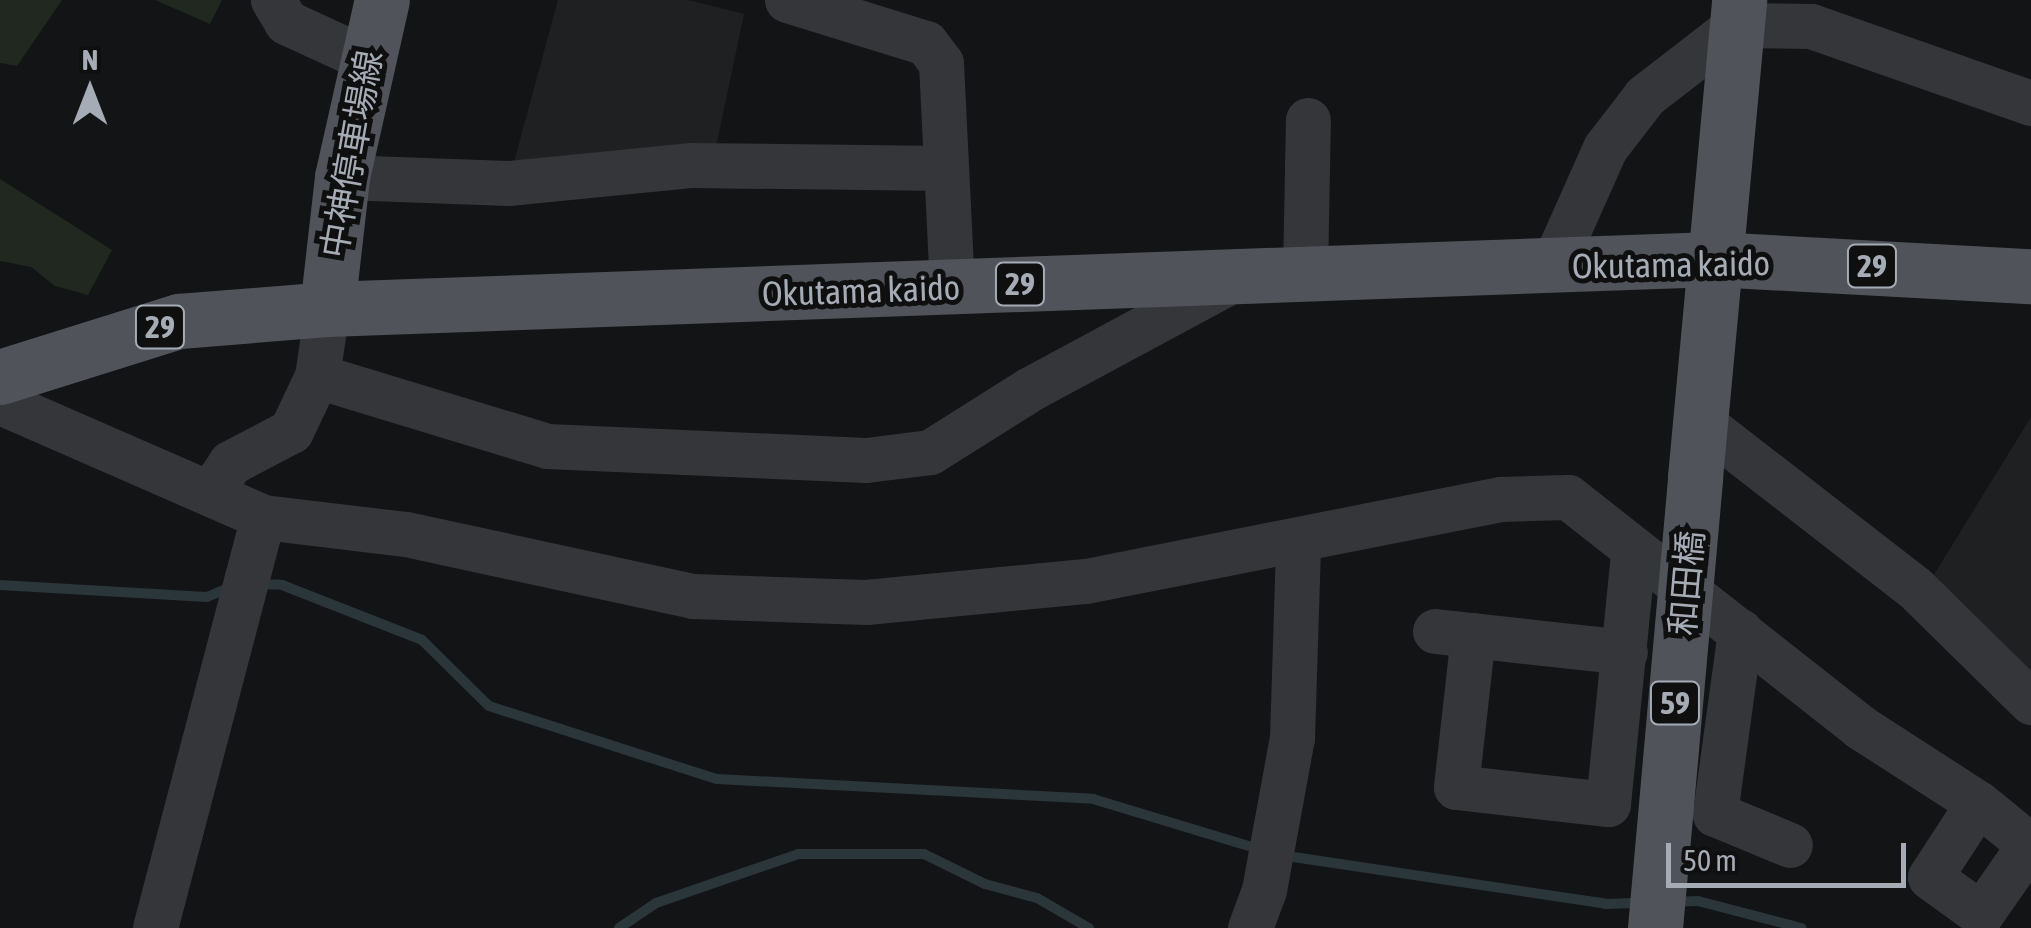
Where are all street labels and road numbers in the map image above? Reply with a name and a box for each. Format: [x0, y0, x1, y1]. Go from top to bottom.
street label: 中神停車場線 [312, 47, 390, 261]
road number: 29 [1844, 239, 1900, 293]
street label: Okutama kaido [1572, 241, 1770, 287]
road number: 29 [992, 257, 1048, 311]
street label: Okutama kaido [761, 266, 961, 314]
road number: 29 [132, 300, 188, 354]
street label: 和田橋 [1661, 529, 1711, 637]
road number: 59 [1648, 676, 1702, 730]

